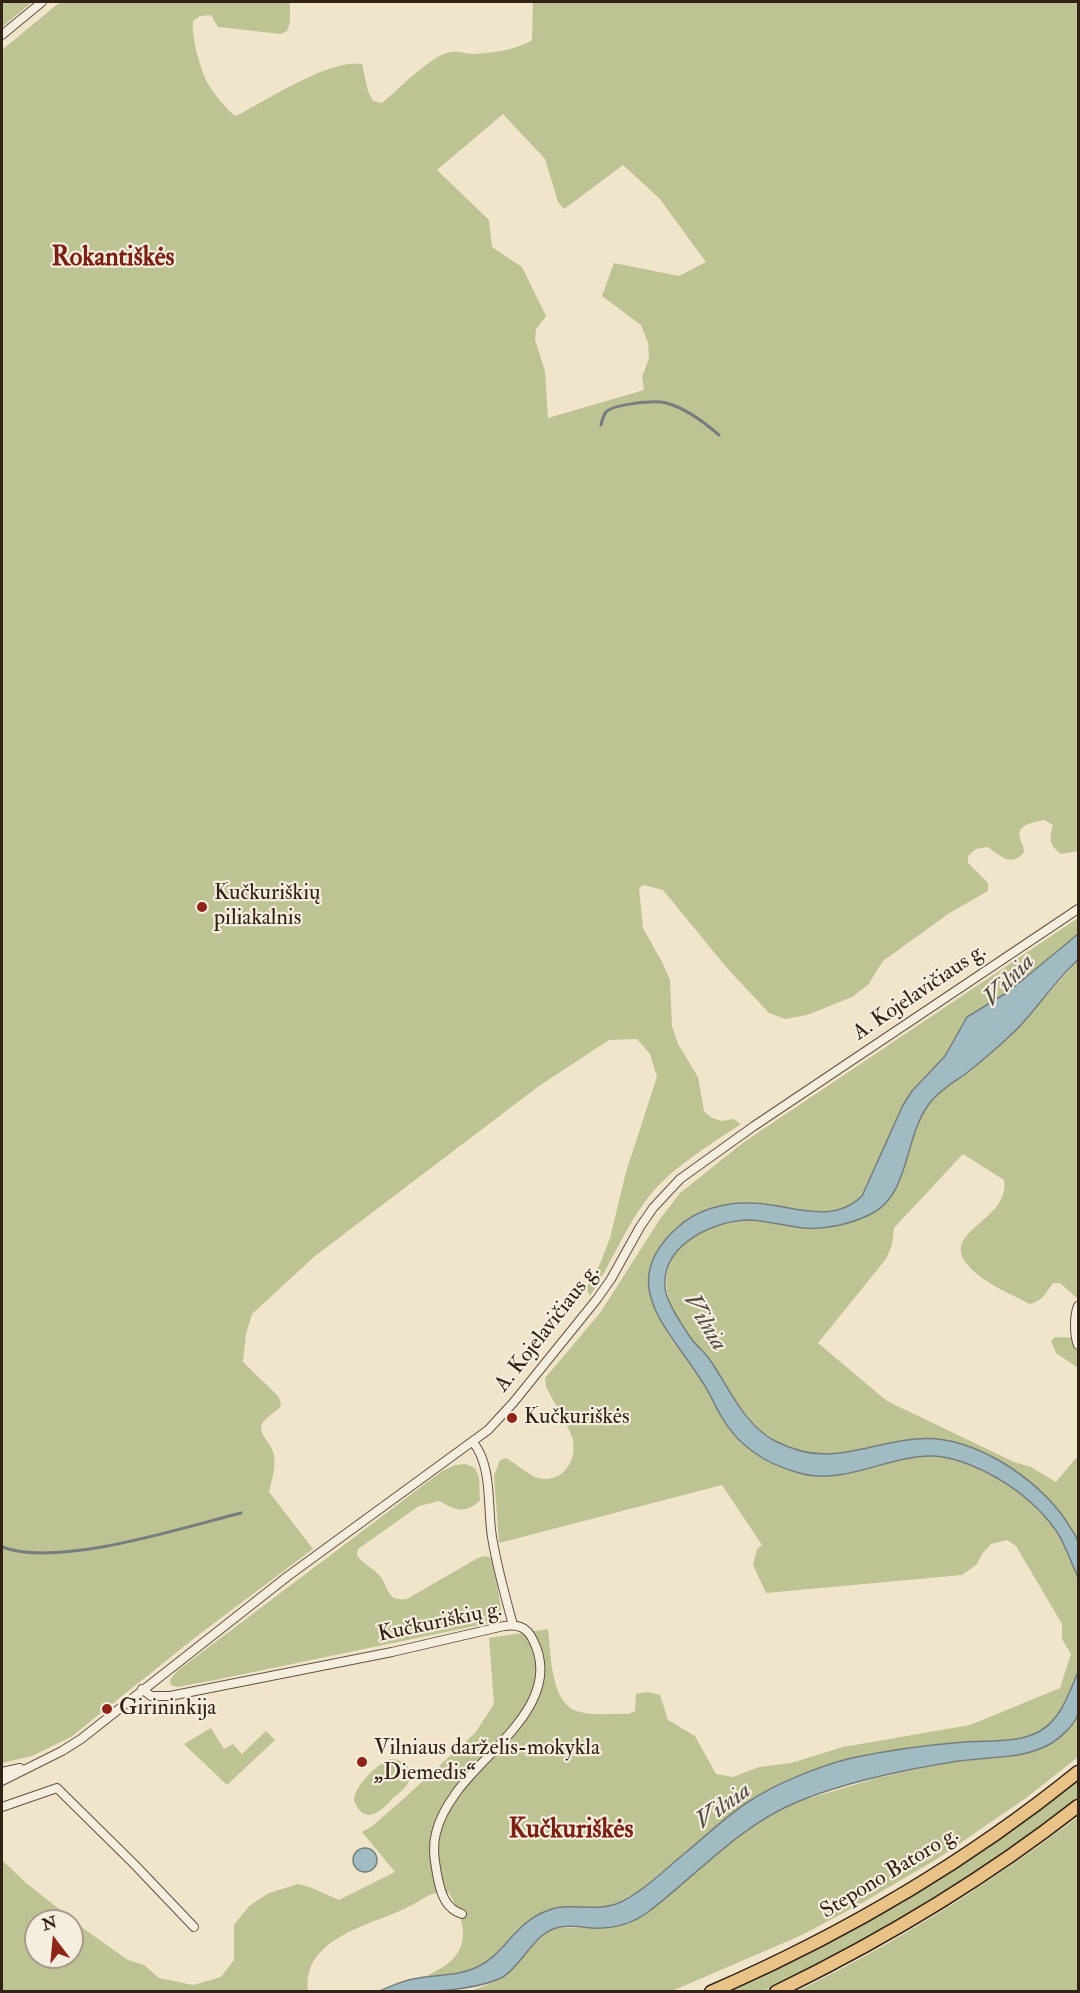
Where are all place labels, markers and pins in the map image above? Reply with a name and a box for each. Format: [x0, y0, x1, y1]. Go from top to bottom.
place label: Kučkuriškių piliakalnis [214, 881, 320, 932]
marker: Kučkuriškių piliakalnis [195, 900, 209, 914]
place label: Kučkuriškės [524, 1405, 630, 1431]
marker: Kučkuriškės [505, 1411, 519, 1425]
place label: Girininkija [119, 1696, 216, 1722]
marker: Girininkija [100, 1702, 114, 1716]
place label: Vilniaus darželis-mokykla „Diemedis“ [374, 1736, 600, 1788]
marker: Vilniaus darželis-mokykla „Diemedis“ [355, 1755, 369, 1769]

